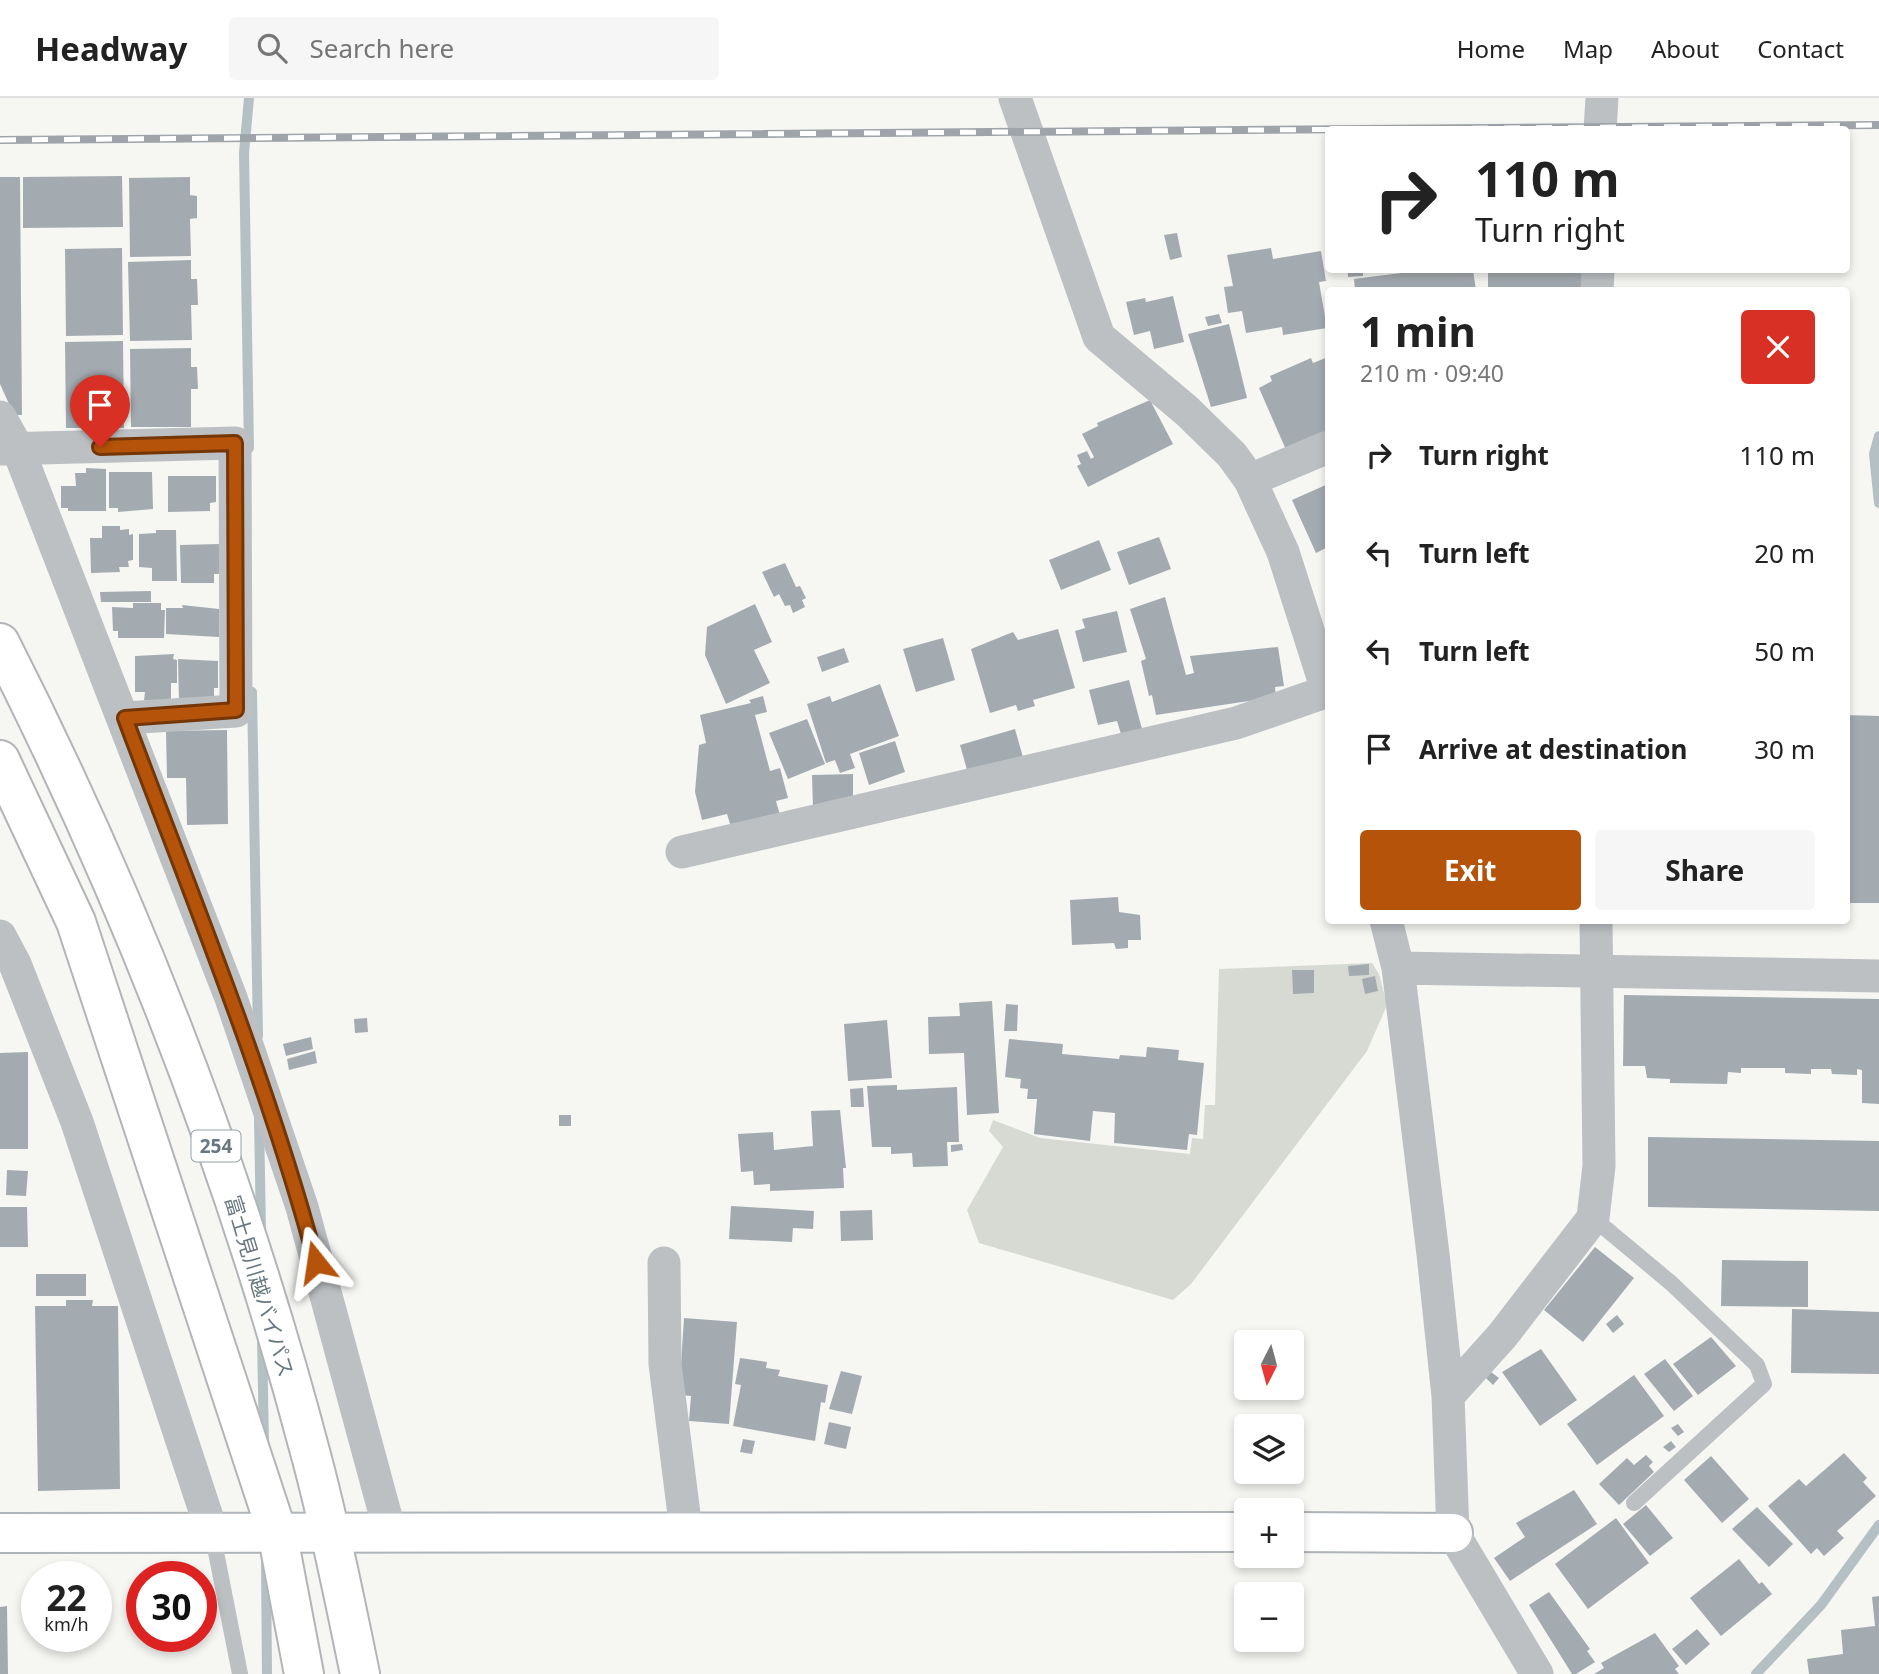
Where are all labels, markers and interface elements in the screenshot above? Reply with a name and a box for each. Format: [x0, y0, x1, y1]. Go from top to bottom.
search box [229, 17, 719, 80]
text: Headway [35, 26, 187, 71]
icon: search [253, 29, 291, 67]
text: Search here [309, 30, 454, 66]
text: Home [1457, 32, 1525, 65]
text: Map [1563, 32, 1613, 65]
text: About [1651, 32, 1719, 65]
text: Contact [1757, 32, 1844, 65]
text: 110 m [1475, 145, 1620, 211]
icon: right [1360, 154, 1451, 245]
text: Turn right [1475, 208, 1625, 251]
text: 1 min [1360, 302, 1476, 359]
button: close [1741, 310, 1815, 384]
text: 210 m · 09:40 [1360, 357, 1504, 389]
pin [70, 375, 130, 447]
icon: arrive [81, 386, 119, 424]
icon: right [1360, 436, 1398, 474]
text: Turn right [1419, 437, 1549, 473]
text: 110 m [1739, 437, 1815, 473]
icon: left [1360, 534, 1398, 572]
text: Turn left [1419, 535, 1530, 571]
text: 20 m [1754, 535, 1815, 571]
icon: left [1360, 632, 1398, 670]
text: Turn left [1419, 633, 1530, 669]
text: 50 m [1754, 633, 1815, 669]
icon: arrive [1360, 730, 1398, 768]
text: Arrive at destination [1419, 731, 1688, 767]
text: 30 m [1754, 731, 1815, 767]
button: Exit [1360, 830, 1581, 910]
button: Share [1595, 830, 1815, 910]
road number: 254 [192, 1130, 241, 1162]
street label: 富士見川越バイパス [219, 1192, 301, 1380]
position arrow [279, 1225, 353, 1299]
north arrow [1234, 1330, 1304, 1400]
map controls [1234, 1330, 1304, 1652]
button: layers [1234, 1414, 1304, 1484]
button: + [1234, 1498, 1304, 1568]
speed limit sign: 30 [126, 1561, 217, 1652]
text: 22 [46, 1574, 87, 1621]
button: − [1234, 1582, 1304, 1652]
text: km/h [44, 1612, 89, 1636]

